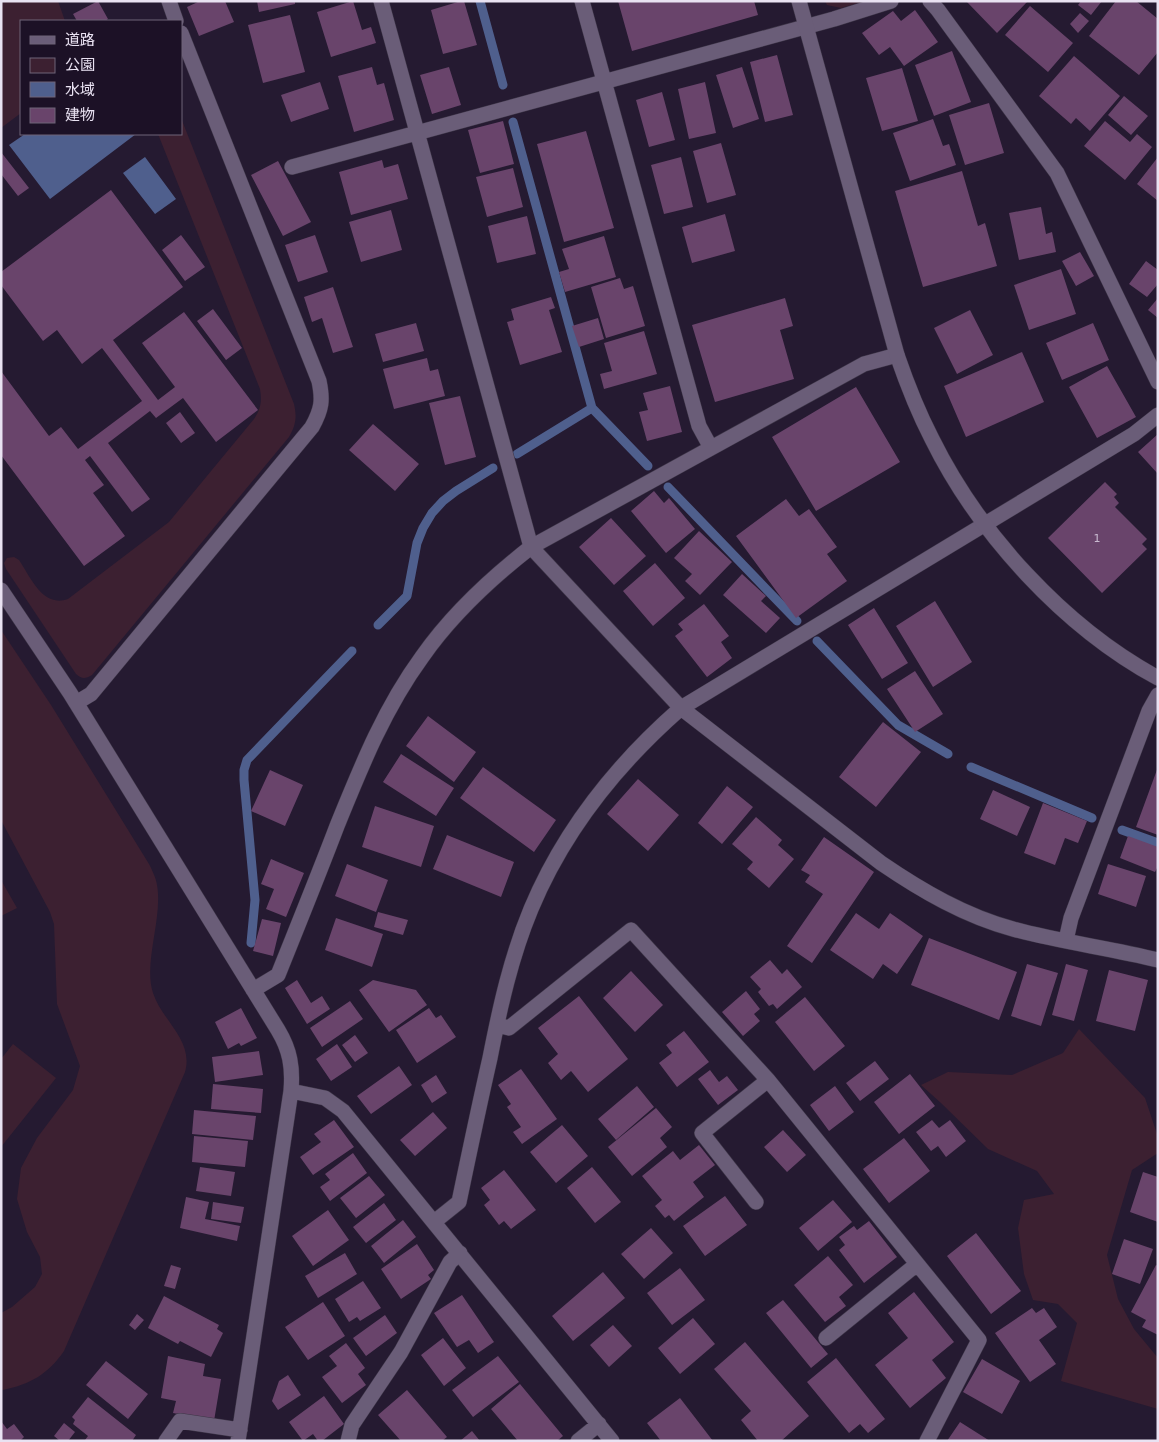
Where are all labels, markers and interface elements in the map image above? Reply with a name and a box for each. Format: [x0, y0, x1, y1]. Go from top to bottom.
legend [20, 20, 182, 135]
text: 道路 [65, 31, 95, 49]
text: 公園 [65, 56, 95, 74]
text: 水域 [65, 81, 95, 99]
text: 建物 [65, 106, 95, 124]
house number: 1 [1094, 532, 1101, 545]

